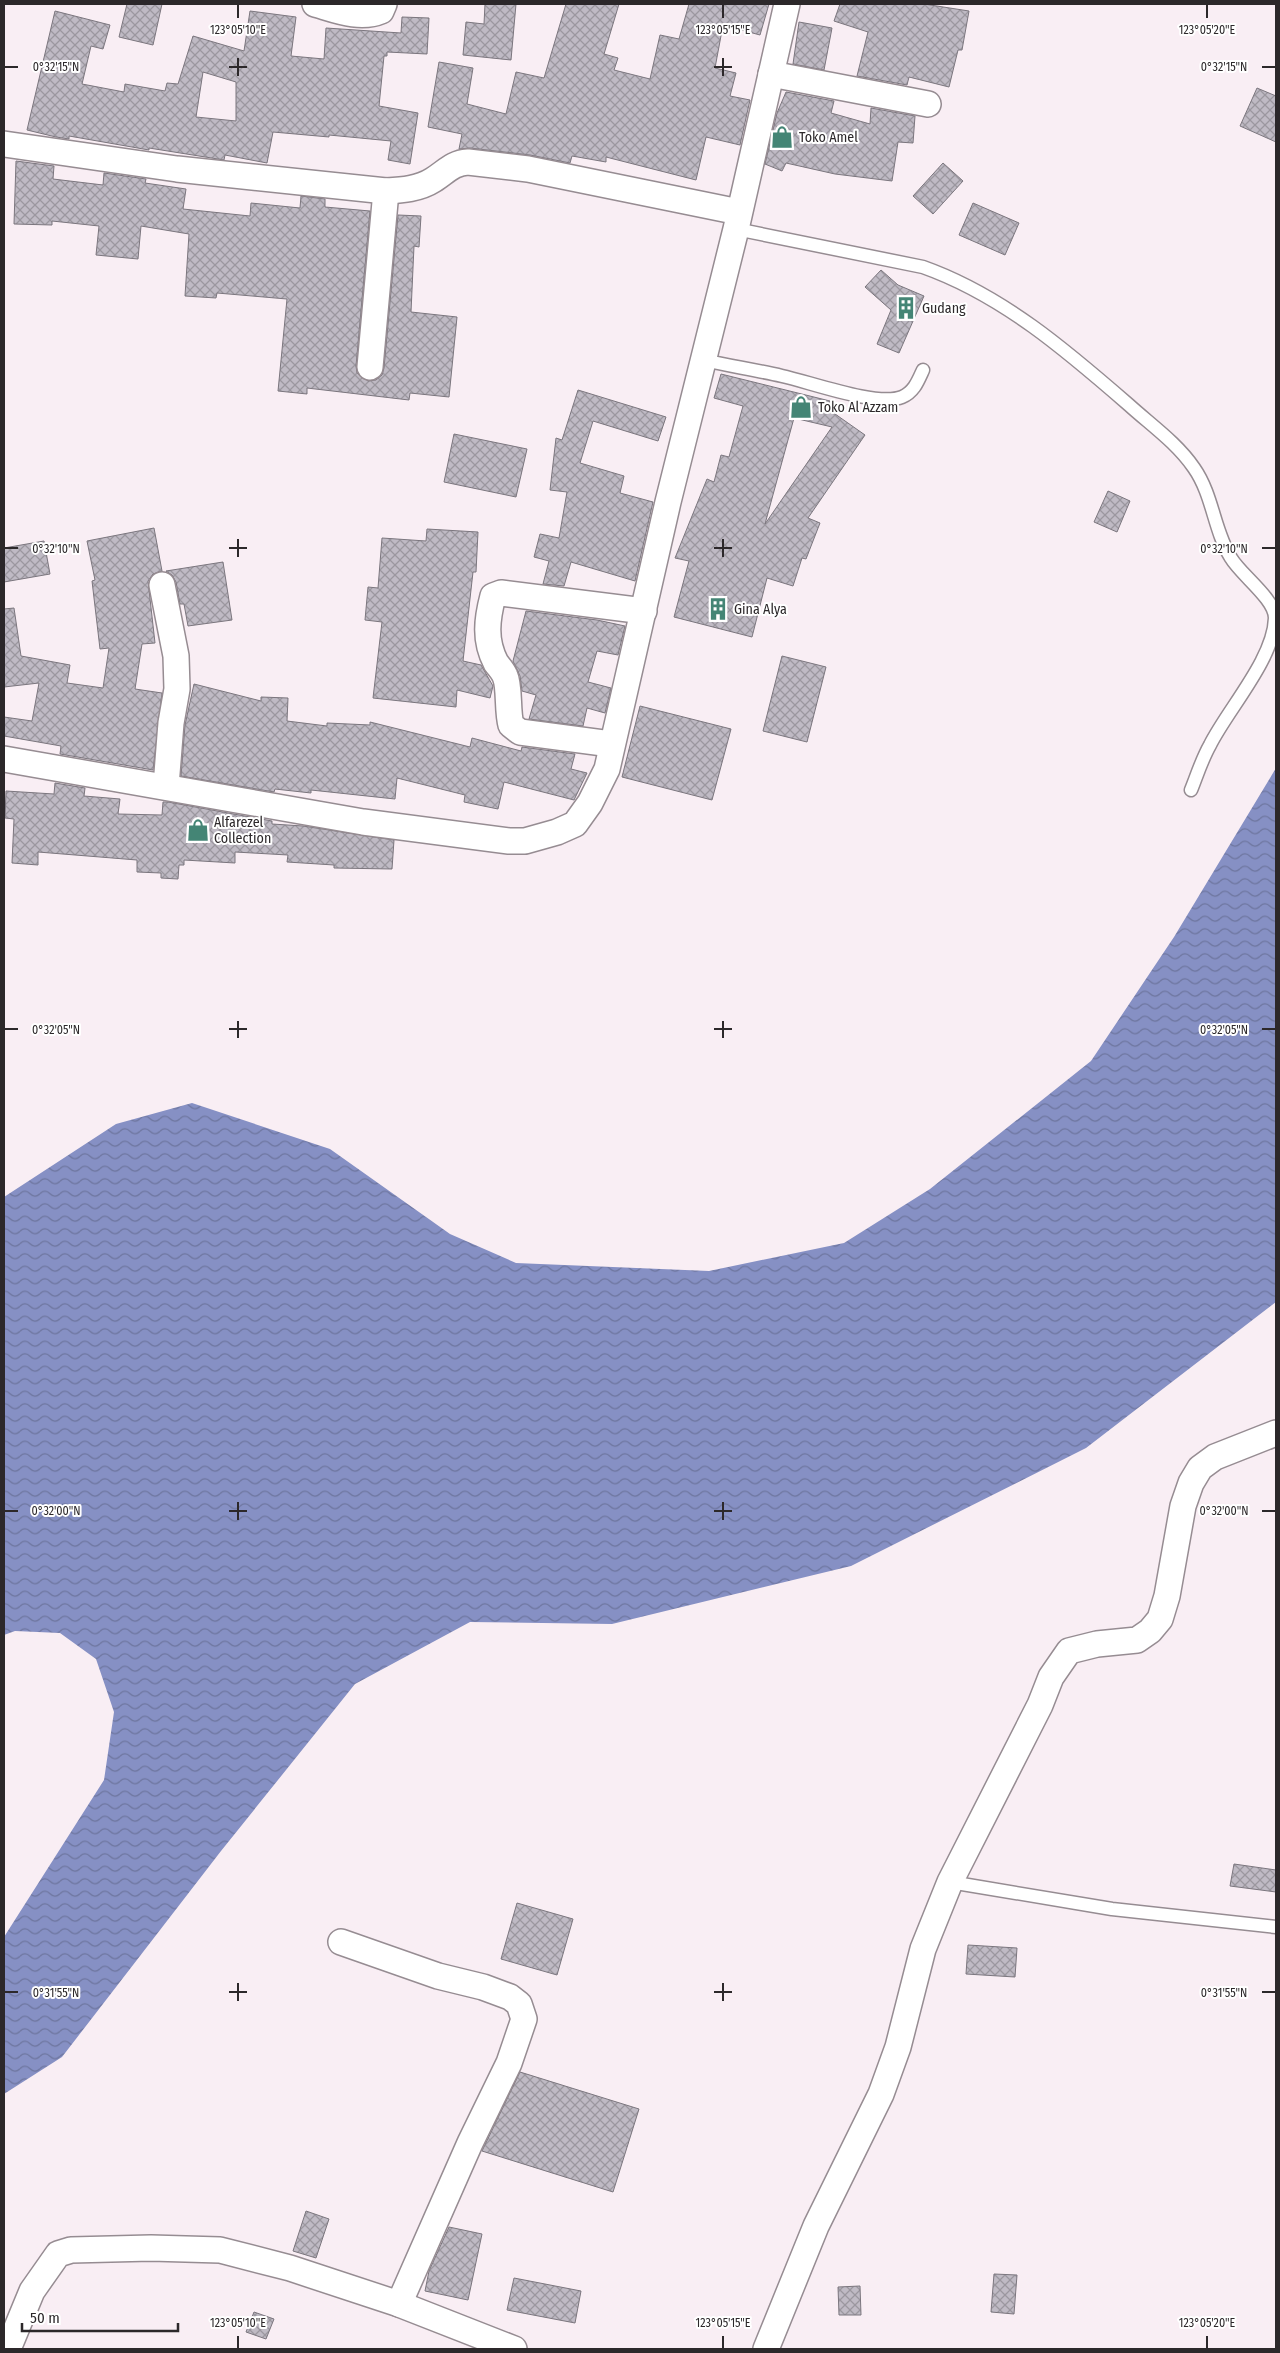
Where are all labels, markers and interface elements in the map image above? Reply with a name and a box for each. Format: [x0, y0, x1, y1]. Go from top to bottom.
text: 123°05'10"E [210, 23, 266, 37]
text: 123°05'15"E [696, 23, 751, 37]
text: 123°05'20"E [1179, 23, 1236, 37]
text: 0°32'15"N [33, 60, 79, 74]
text: 0°32'15"N [1201, 60, 1247, 74]
shop icon: Toko Amel [769, 124, 795, 150]
place label: Toko Amel [799, 129, 858, 146]
building icon: Gudang [893, 295, 919, 321]
place label: Gudang [922, 300, 966, 317]
shop icon: Toko Al Azzam [788, 394, 814, 420]
place label: Toko Al Azzam [818, 399, 898, 416]
text: 0°32'10"N [32, 542, 80, 556]
text: 0°32'10"N [1200, 542, 1248, 556]
building icon: Gina Alya [705, 596, 731, 622]
place label: Gina Alya [734, 601, 787, 618]
place label: Alfarezel Collection [214, 814, 271, 847]
shop icon: Alfarezel Collection [185, 817, 211, 843]
text: 0°32'05"N [32, 1023, 80, 1037]
text: 0°32'05"N [1200, 1023, 1248, 1037]
text: 0°32'00"N [32, 1504, 81, 1518]
text: 0°32'00"N [1200, 1504, 1249, 1518]
text: 0°31'55"N [33, 1986, 79, 2000]
text: 0°31'55"N [1201, 1986, 1247, 2000]
scale bar [22, 2300, 179, 2332]
text: 50 m [30, 2309, 60, 2327]
text: 123°05'10"E [210, 2316, 266, 2330]
text: 123°05'15"E [696, 2316, 751, 2330]
text: 123°05'20"E [1179, 2316, 1236, 2330]

